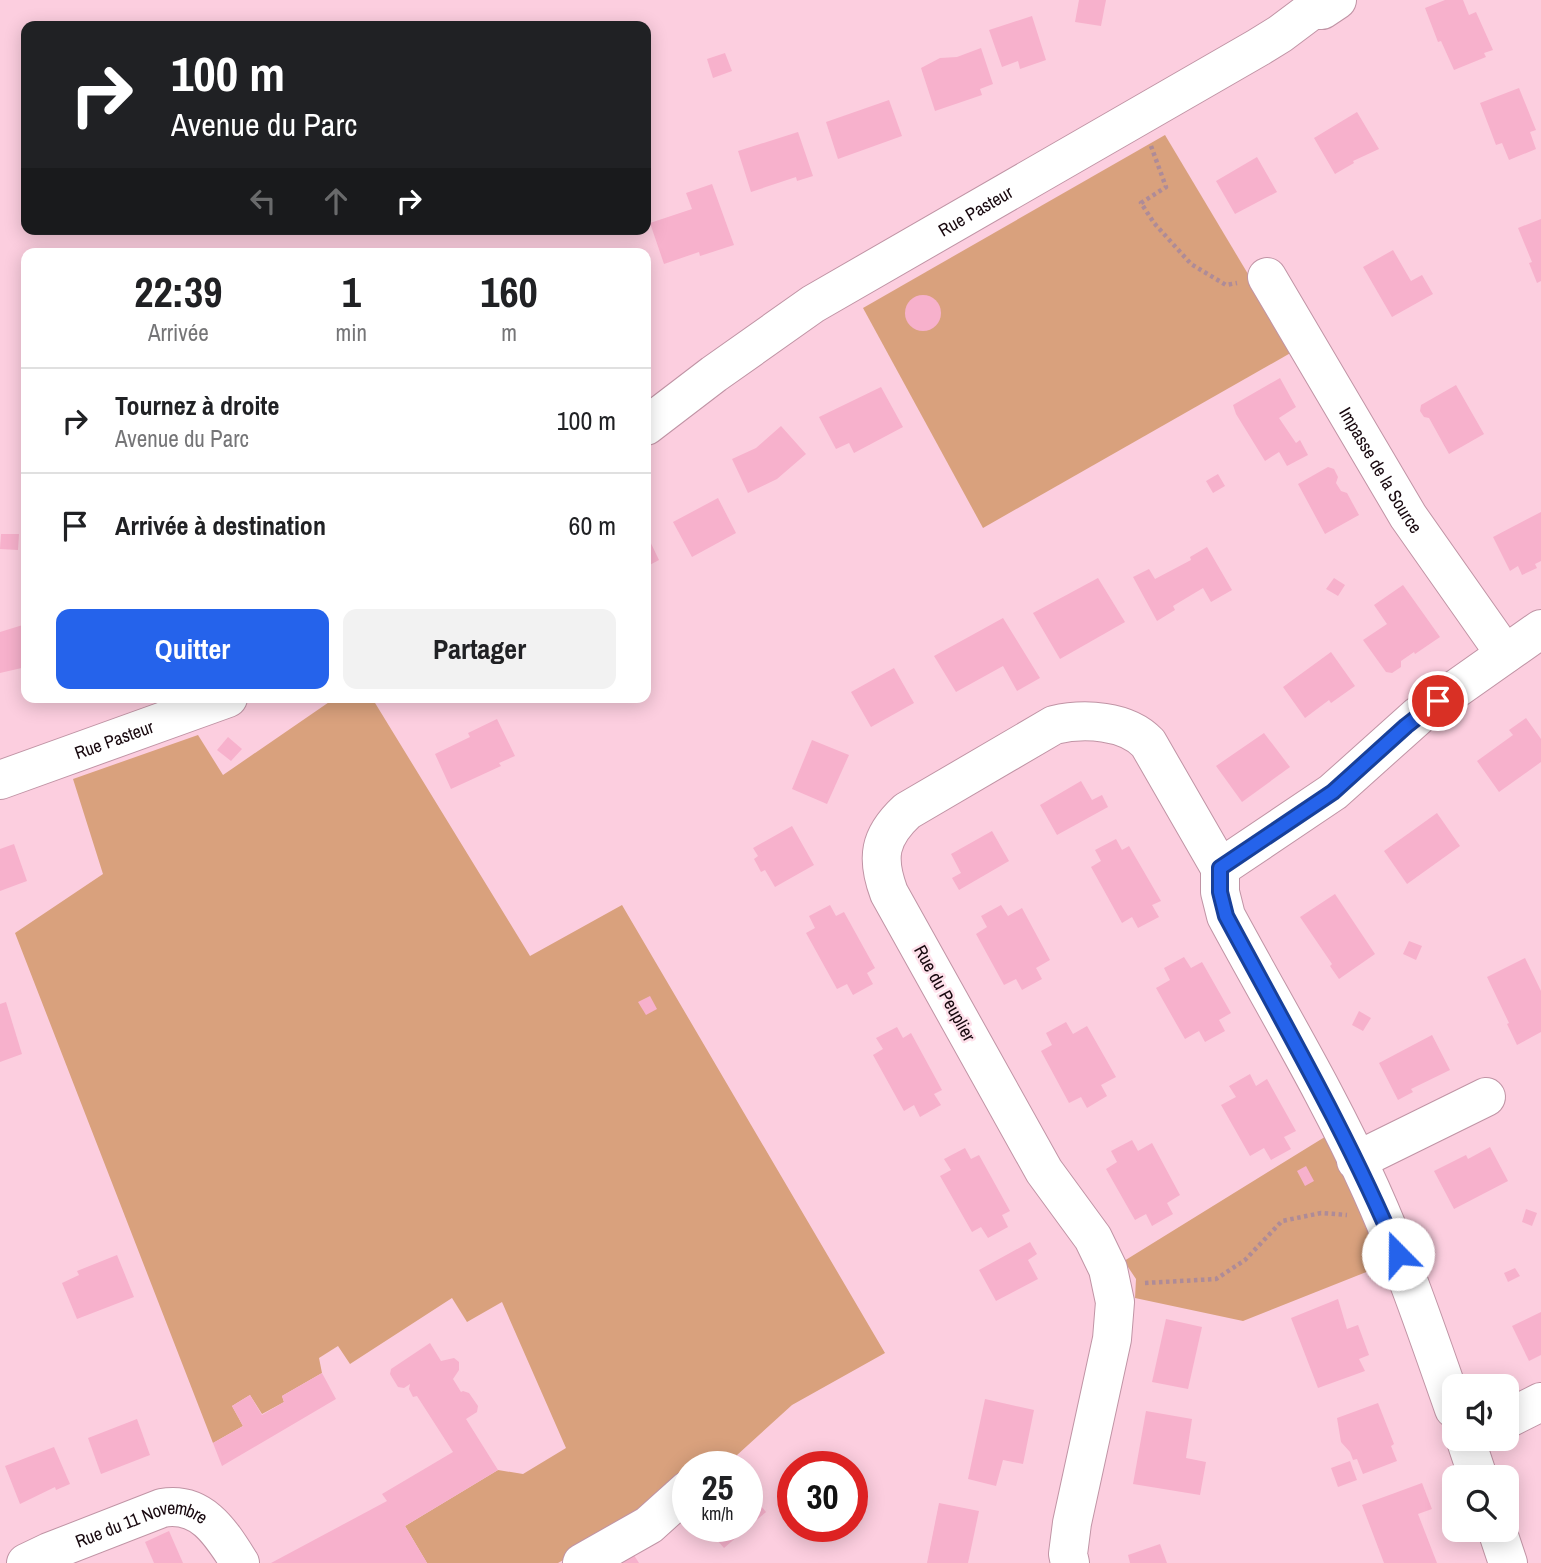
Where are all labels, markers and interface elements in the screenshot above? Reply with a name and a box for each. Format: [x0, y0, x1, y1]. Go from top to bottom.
text: 100 m [171, 40, 285, 106]
icon: right [56, 49, 147, 140]
text: Avenue du Parc [171, 103, 357, 146]
street label: Rue Pasteur [933, 179, 1017, 242]
icon: left [244, 182, 282, 220]
icon: ahead [317, 182, 355, 220]
icon: right [390, 182, 428, 220]
text: 22:39 [134, 264, 222, 320]
text: 1 [342, 264, 361, 320]
text: 160 [480, 264, 538, 320]
text: Arrivée [148, 317, 209, 348]
text: min [336, 317, 367, 348]
text: m [501, 317, 517, 348]
text: Tournez à droite [115, 388, 279, 423]
icon: right [56, 402, 94, 440]
street label: Impasse de la Source [1334, 402, 1429, 538]
text: 100 m [557, 403, 616, 438]
text: Avenue du Parc [115, 423, 249, 454]
icon: arrive [56, 507, 94, 545]
text: Arrivée à destination [115, 508, 326, 543]
text: 60 m [569, 508, 616, 543]
button: Quitter [56, 609, 329, 689]
button: Partager [343, 609, 616, 689]
pin [1408, 671, 1468, 731]
icon: arrive [1419, 682, 1457, 720]
street label: Rue Pasteur [71, 713, 157, 765]
street label: Rue du Peuplier [908, 940, 982, 1046]
position arrow [1361, 1217, 1435, 1291]
map controls [1442, 1374, 1519, 1542]
button: sound [1442, 1374, 1519, 1451]
speed limit sign: 30 [777, 1451, 868, 1542]
text: 25 [702, 1464, 733, 1511]
button: search [1442, 1465, 1519, 1542]
street label: Rue du 11 Novembre [71, 1494, 213, 1553]
text: km/h [702, 1501, 734, 1526]

